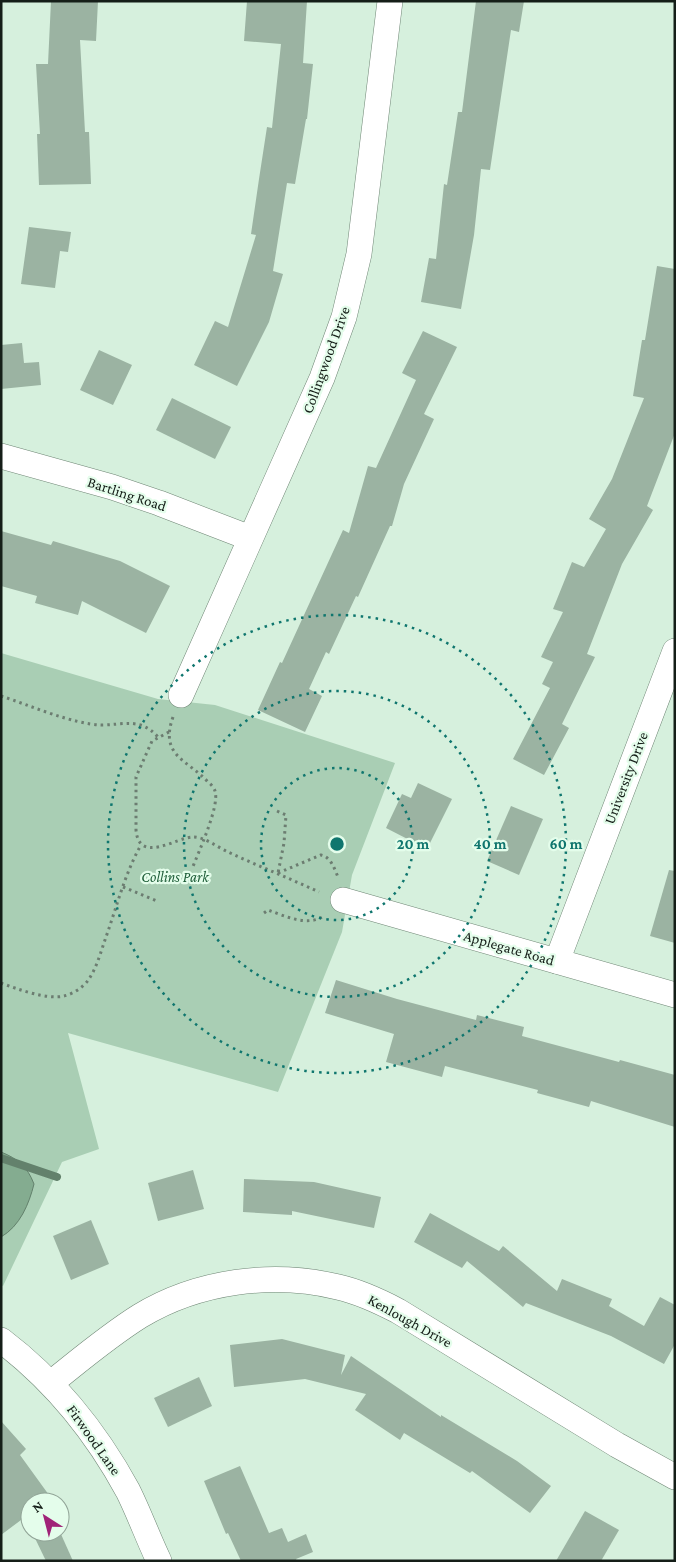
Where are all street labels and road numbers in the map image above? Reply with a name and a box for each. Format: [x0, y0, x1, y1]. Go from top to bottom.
street label: Collingwood Drive [299, 304, 354, 416]
street label: Bartling Road [85, 474, 168, 515]
street label: University Drive [601, 729, 652, 827]
street label: Applegate Road [462, 927, 556, 970]
street label: Kenlough Drive [365, 1291, 455, 1352]
street label: Firwood Lane [64, 1402, 124, 1479]

